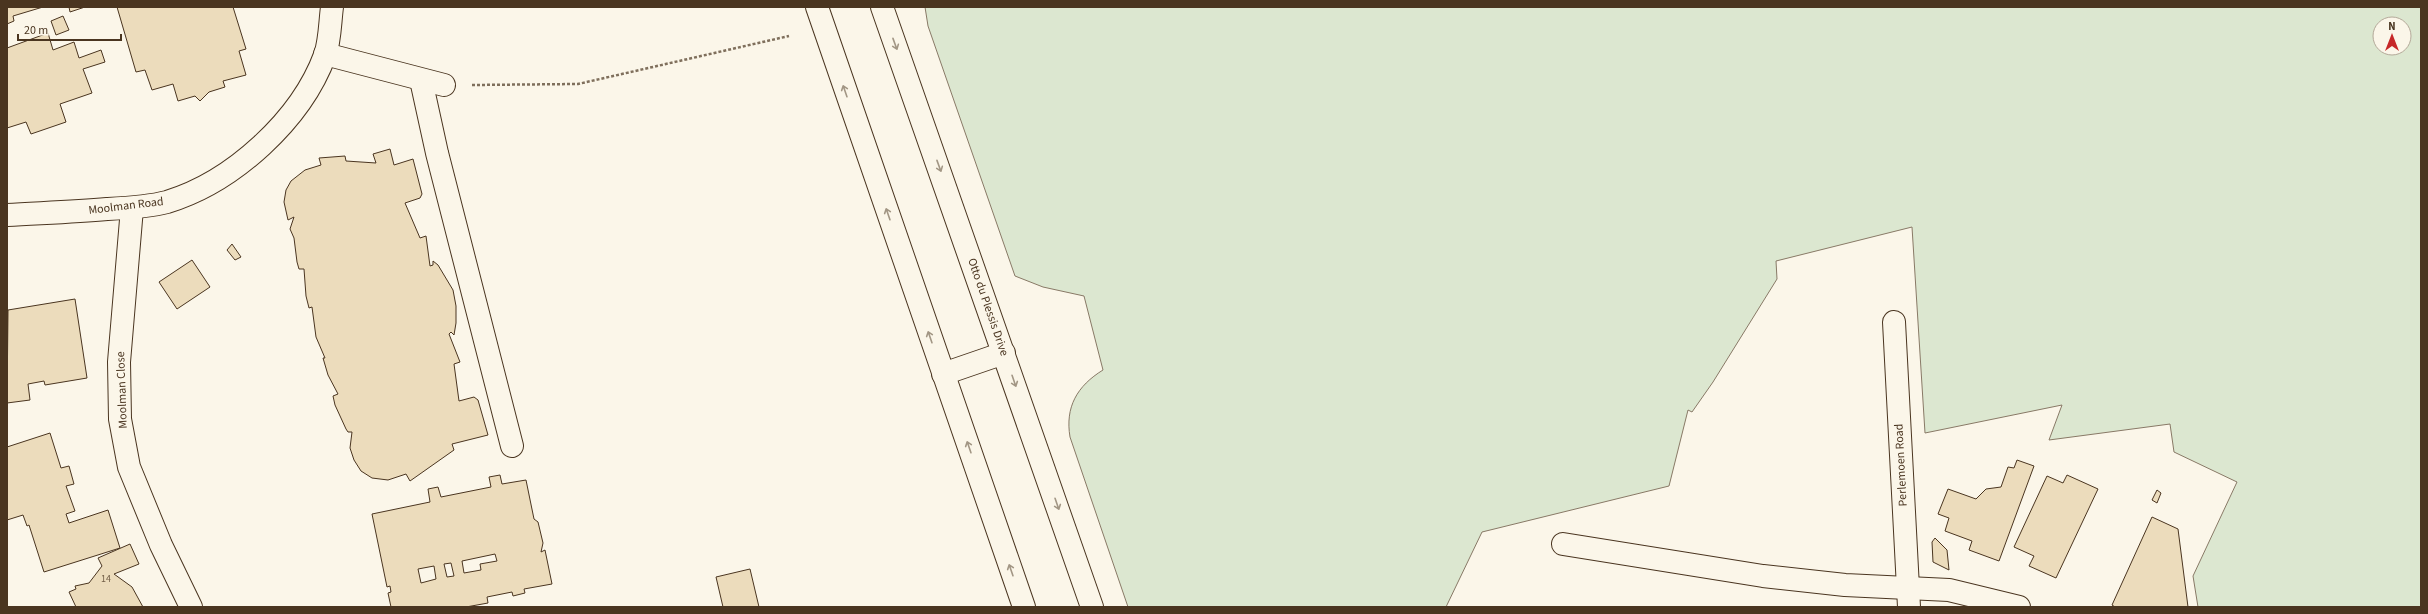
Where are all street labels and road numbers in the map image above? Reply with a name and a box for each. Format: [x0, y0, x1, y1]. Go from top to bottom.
street label: Moolman Road [87, 193, 165, 219]
street label: Otto du Plessis Drive [963, 256, 1013, 358]
street label: Moolman Close [112, 351, 132, 429]
street label: Perlemoen Road [1890, 423, 1912, 507]

